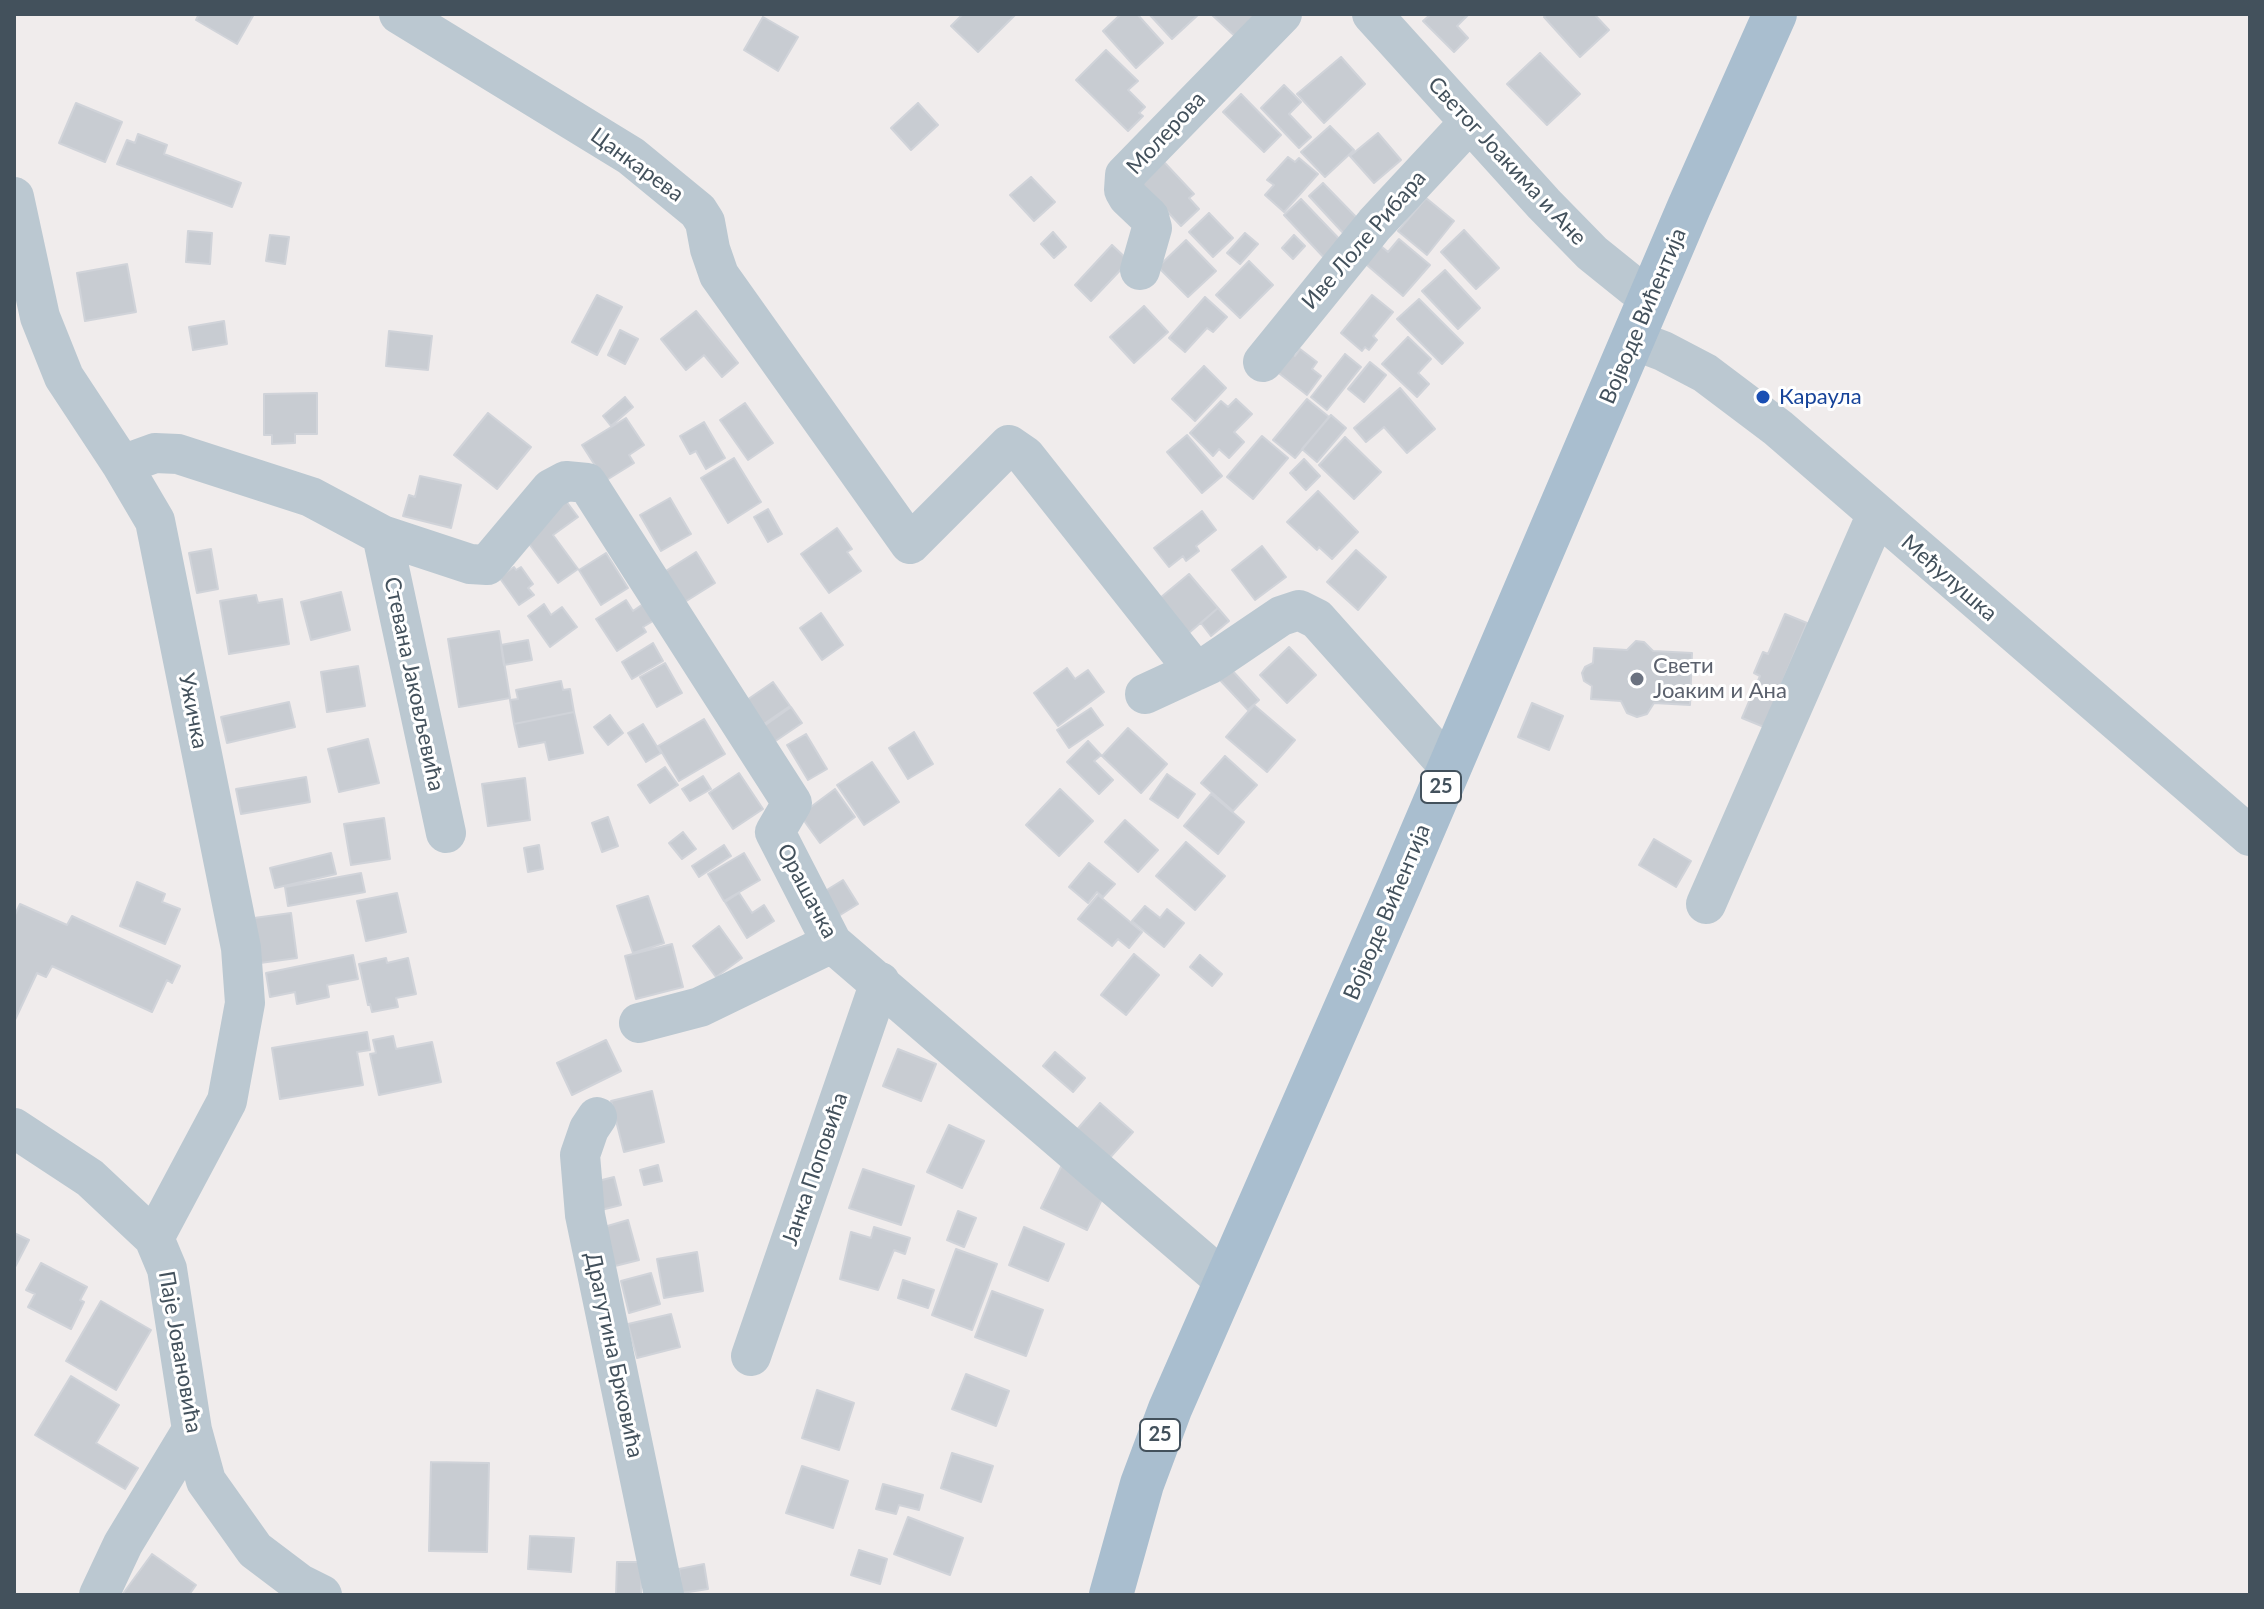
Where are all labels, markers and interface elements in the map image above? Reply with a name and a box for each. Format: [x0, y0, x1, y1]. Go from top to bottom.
street label: Светог Јоакима и Ане [1422, 71, 1592, 251]
street label: Молерова [1121, 86, 1211, 180]
street label: Цанкарева [585, 122, 689, 208]
street label: Иве Лоле Рибара [1296, 165, 1432, 315]
street label: Војводе Вићентија [1594, 224, 1692, 408]
place label: Караула [1779, 384, 1862, 410]
marker: Караула [1754, 388, 1772, 406]
street label: Међулушка [1896, 529, 2002, 627]
street label: Стевана Јаковљевића [378, 574, 450, 794]
place label: Свети Јоаким и Ана [1653, 653, 1787, 704]
marker: Свети Јоаким и Ана [1628, 670, 1646, 688]
street label: Ужичка [173, 671, 213, 751]
road number: 25 [1421, 771, 1461, 803]
street label: Војводе Вићентија [1338, 820, 1436, 1004]
street label: Орашачка [771, 839, 843, 943]
street label: Јанка Поповића [776, 1089, 854, 1249]
street label: Драгутина Брковића [579, 1250, 649, 1460]
street label: Паје Јовановића [153, 1269, 207, 1435]
road number: 25 [1140, 1419, 1180, 1451]

